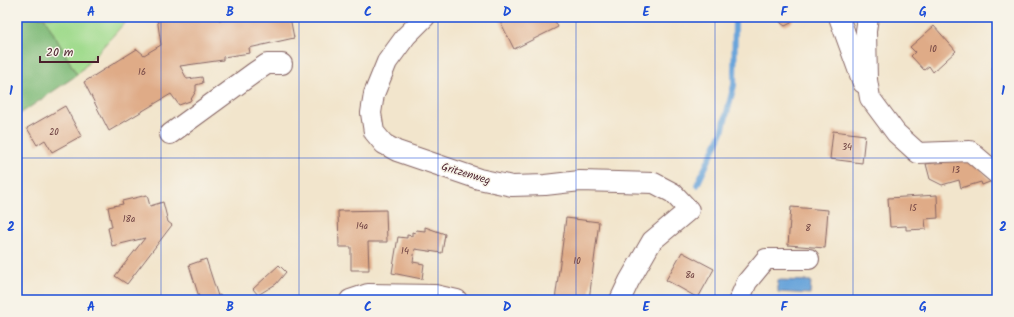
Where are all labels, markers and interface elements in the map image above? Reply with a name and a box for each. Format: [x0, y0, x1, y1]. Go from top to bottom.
text: A [87, 2, 95, 23]
text: B [226, 2, 234, 23]
text: C [364, 2, 372, 23]
text: D [503, 2, 512, 23]
text: E [642, 2, 650, 23]
text: F [780, 2, 788, 23]
text: G [919, 2, 927, 23]
scale bar [40, 38, 98, 64]
house number: 10 [929, 42, 937, 57]
text: 20 m [46, 43, 74, 62]
house number: 16 [138, 65, 146, 80]
text: 1 [9, 81, 13, 102]
text: 1 [1001, 81, 1005, 102]
house number: 20 [49, 125, 59, 140]
house number: 34 [842, 140, 852, 155]
street label: Gritzenweg [439, 158, 492, 190]
house number: 13 [952, 163, 960, 178]
house number: 15 [909, 201, 918, 216]
house number: 18a [123, 212, 135, 227]
text: 2 [7, 217, 15, 238]
text: 2 [999, 217, 1007, 238]
house number: 14a [356, 219, 368, 234]
house number: 8 [805, 221, 811, 236]
house number: 14 [401, 244, 409, 259]
house number: 10 [573, 254, 581, 269]
house number: 8a [685, 268, 695, 283]
text: A [87, 297, 95, 317]
text: B [226, 297, 234, 317]
text: C [364, 297, 372, 317]
text: D [503, 297, 512, 317]
text: E [642, 297, 650, 317]
text: F [780, 297, 788, 317]
text: G [919, 297, 927, 317]

